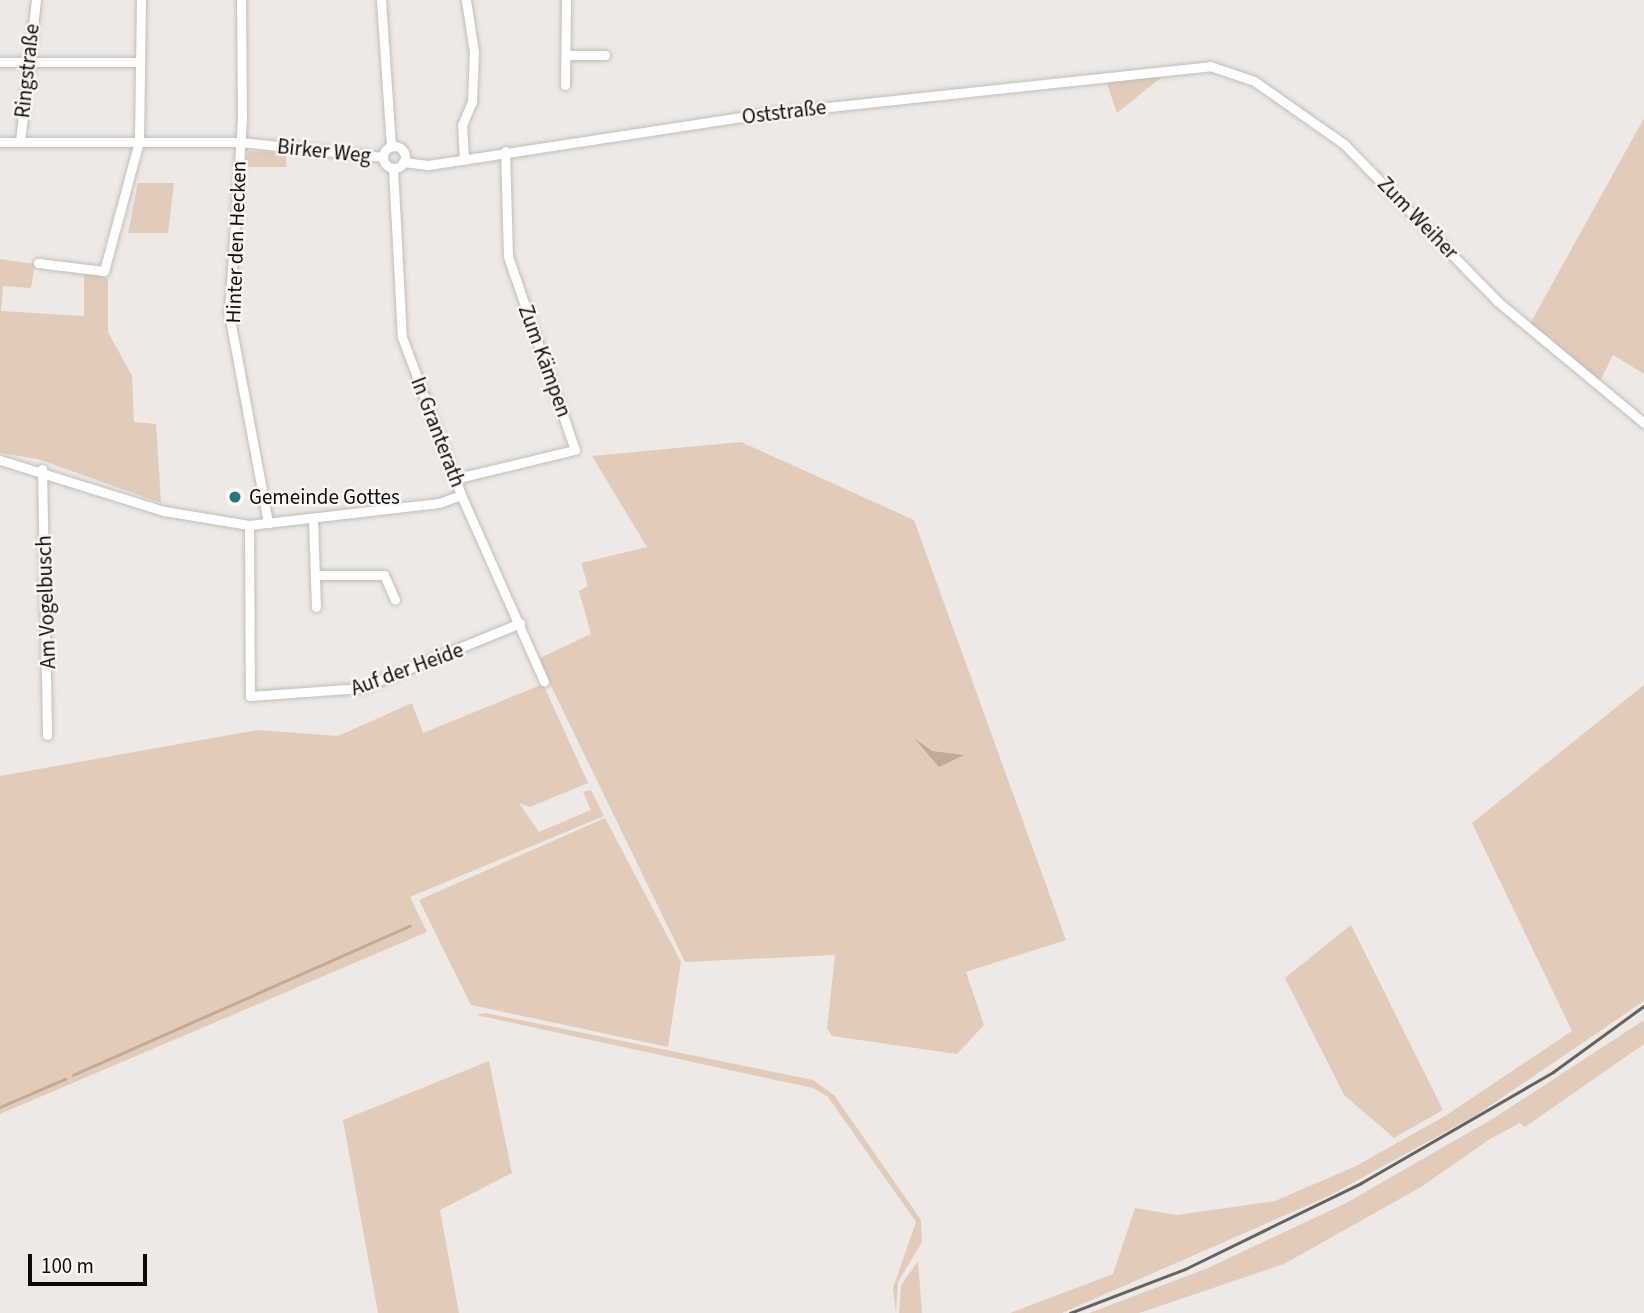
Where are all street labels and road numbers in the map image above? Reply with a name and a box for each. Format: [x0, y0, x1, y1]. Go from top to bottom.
street label: Ringstraße [10, 23, 44, 119]
street label: Oststraße [740, 94, 828, 130]
street label: Birker Weg [276, 134, 372, 168]
street label: Hinter den Hecken [221, 160, 251, 324]
street label: Zum Weiher [1372, 171, 1464, 265]
street label: Zum Kämpen [513, 301, 577, 421]
street label: In Granterath [405, 373, 471, 491]
street label: Am Vogelbusch [31, 535, 61, 669]
street label: Auf der Heide [347, 637, 467, 701]

